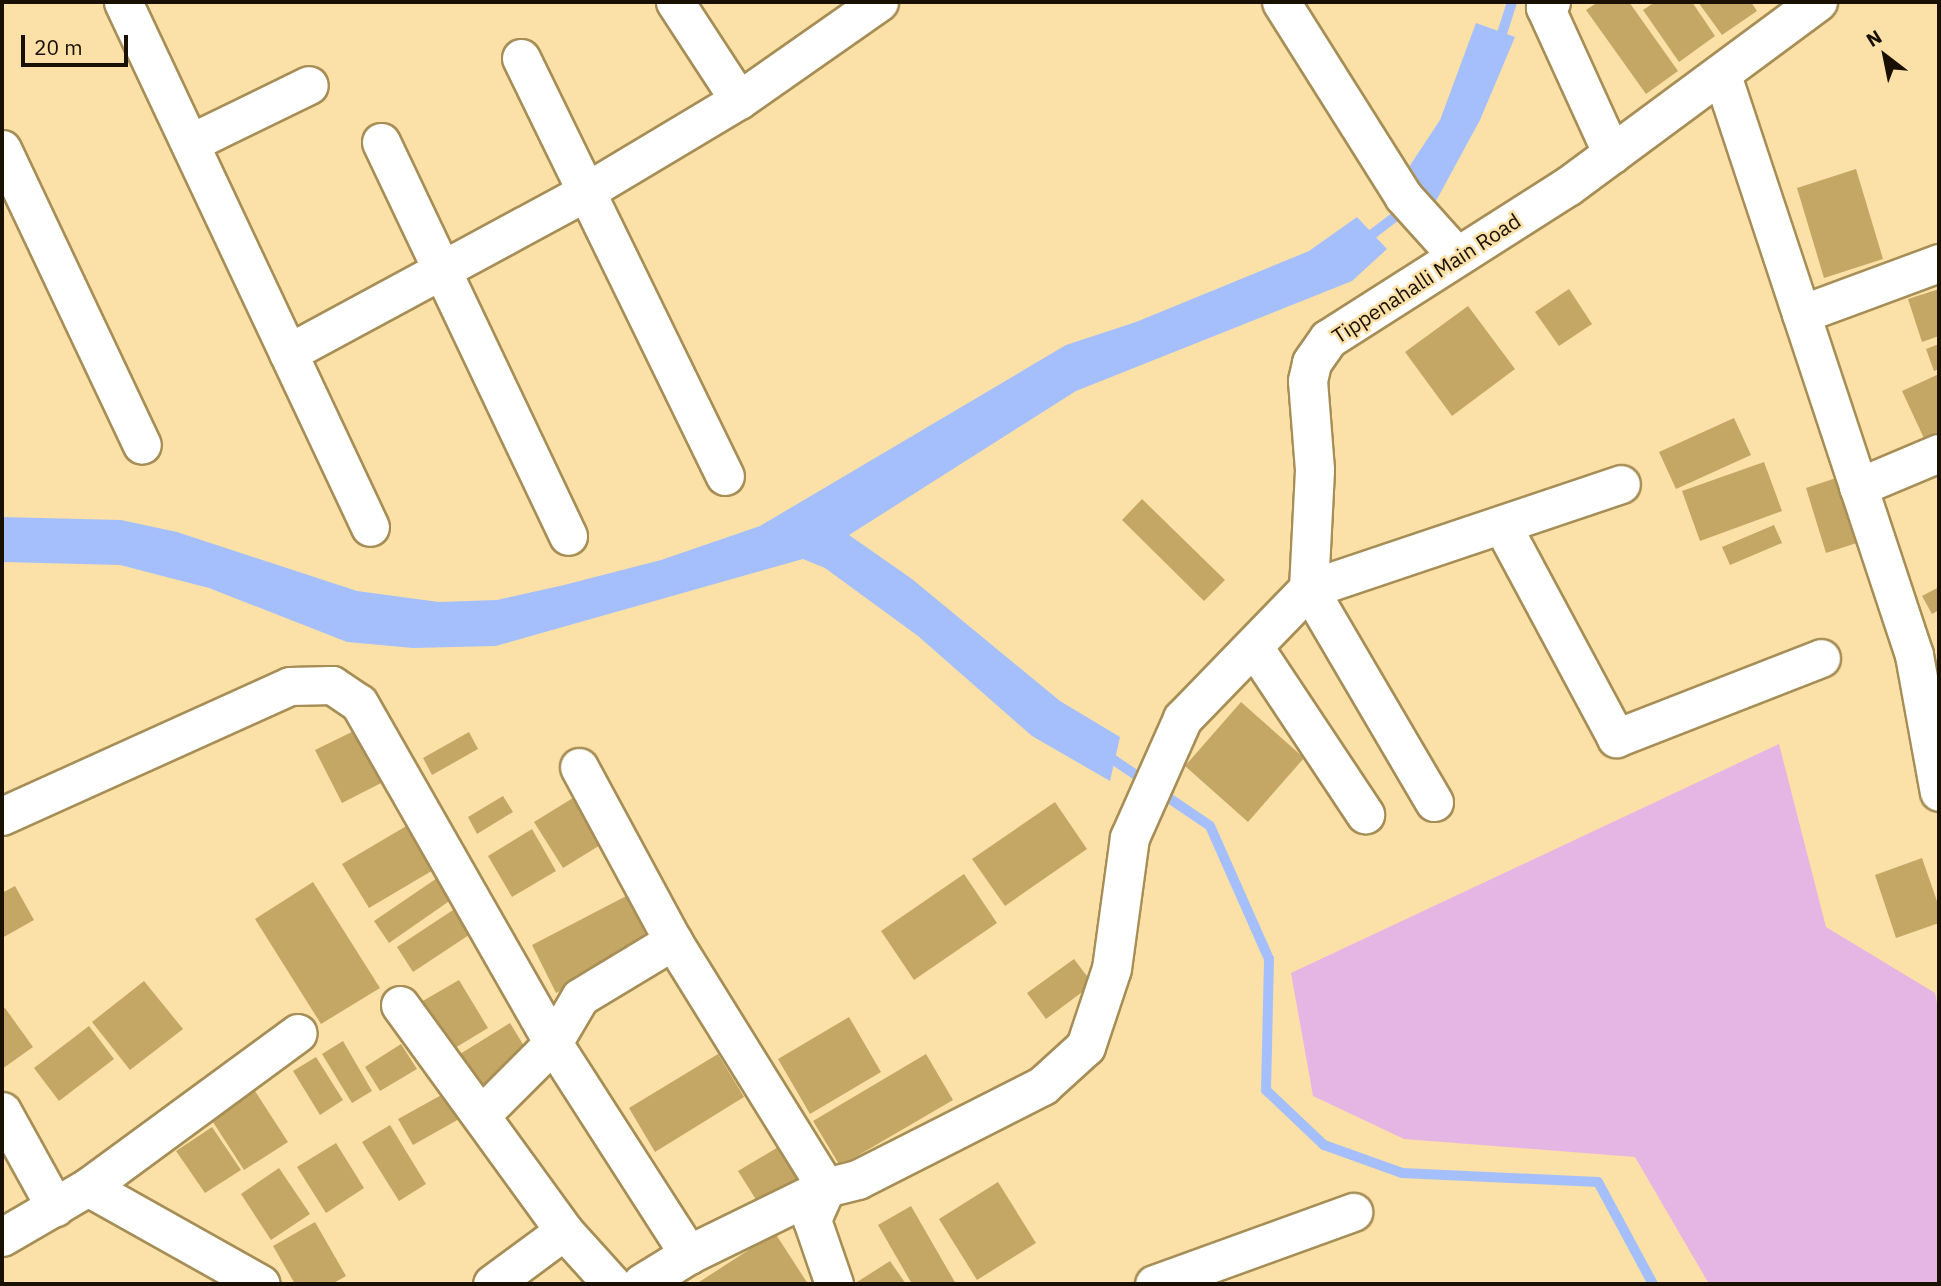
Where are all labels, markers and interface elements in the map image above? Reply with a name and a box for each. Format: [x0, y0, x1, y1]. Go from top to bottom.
scale bar [24, 21, 131, 65]
north arrow [1850, 21, 1920, 91]
text: N [1862, 24, 1886, 52]
text: 20 m [34, 33, 83, 61]
street label: Tippenahalli Main Road [1327, 208, 1525, 348]

